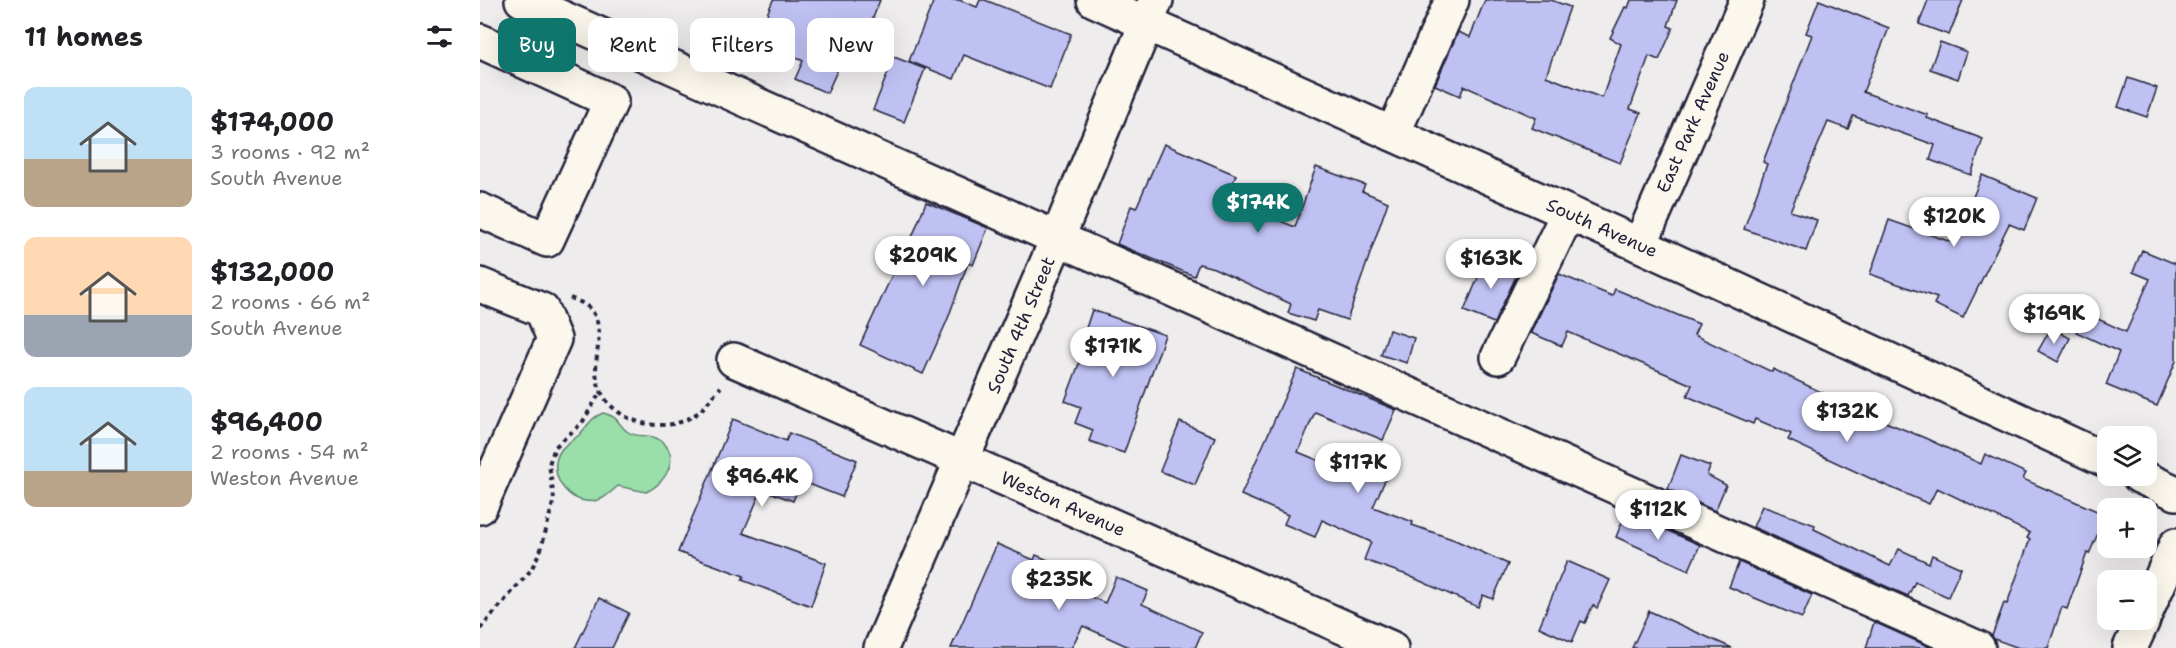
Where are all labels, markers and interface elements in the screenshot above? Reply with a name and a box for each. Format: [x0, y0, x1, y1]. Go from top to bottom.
chip: Buy [498, 18, 576, 72]
chip: Rent [588, 18, 678, 72]
chip: Filters [690, 18, 795, 72]
chip: New [807, 18, 894, 72]
text: 11 homes [24, 19, 143, 54]
icon: filters [423, 20, 456, 53]
street label: East Park Avenue [1651, 47, 1735, 197]
text: $174,000 [210, 104, 334, 139]
icon: home [72, 111, 144, 183]
text: 3 rooms · 92 m² [210, 139, 370, 165]
text: South Avenue [210, 165, 343, 191]
pin: $174K [1216, 183, 1300, 234]
text: $174K [1226, 189, 1290, 215]
street label: South Avenue [1543, 193, 1661, 263]
pin: $120K [1912, 197, 1996, 248]
text: $120K [1923, 203, 1985, 229]
pin: $209K [881, 236, 965, 287]
pin: $163K [1449, 239, 1533, 290]
text: $209K [889, 242, 957, 268]
text: $163K [1460, 245, 1522, 271]
street label: South 4th Street [981, 253, 1061, 397]
text: $132,000 [210, 254, 335, 289]
icon: home [72, 261, 144, 333]
text: 2 rooms · 66 m² [210, 289, 371, 315]
pin: $169K [2012, 294, 2096, 345]
text: $169K [2023, 300, 2085, 326]
text: South Avenue [210, 315, 343, 341]
pin: $171K [1071, 327, 1155, 378]
text: $171K [1084, 333, 1142, 359]
pin: $132K [1805, 392, 1889, 443]
text: $132K [1816, 398, 1878, 424]
text: $96,400 [210, 404, 323, 439]
icon: home [72, 411, 144, 483]
map controls [2097, 426, 2157, 630]
button: layers [2097, 426, 2157, 486]
text: 2 rooms · 54 m² [210, 439, 369, 465]
pin: $117K [1316, 443, 1400, 494]
text: $117K [1329, 449, 1387, 475]
pin: $96.4K [713, 457, 811, 508]
text: $96.4K [726, 463, 798, 489]
text: Weston Avenue [210, 465, 359, 491]
street label: Weston Avenue [997, 466, 1129, 542]
pin: $112K [1616, 490, 1700, 541]
text: $112K [1629, 496, 1687, 522]
button: + [2097, 498, 2157, 558]
pin: $235K [1017, 560, 1101, 611]
text: $235K [1025, 566, 1093, 592]
button: − [2097, 570, 2157, 630]

